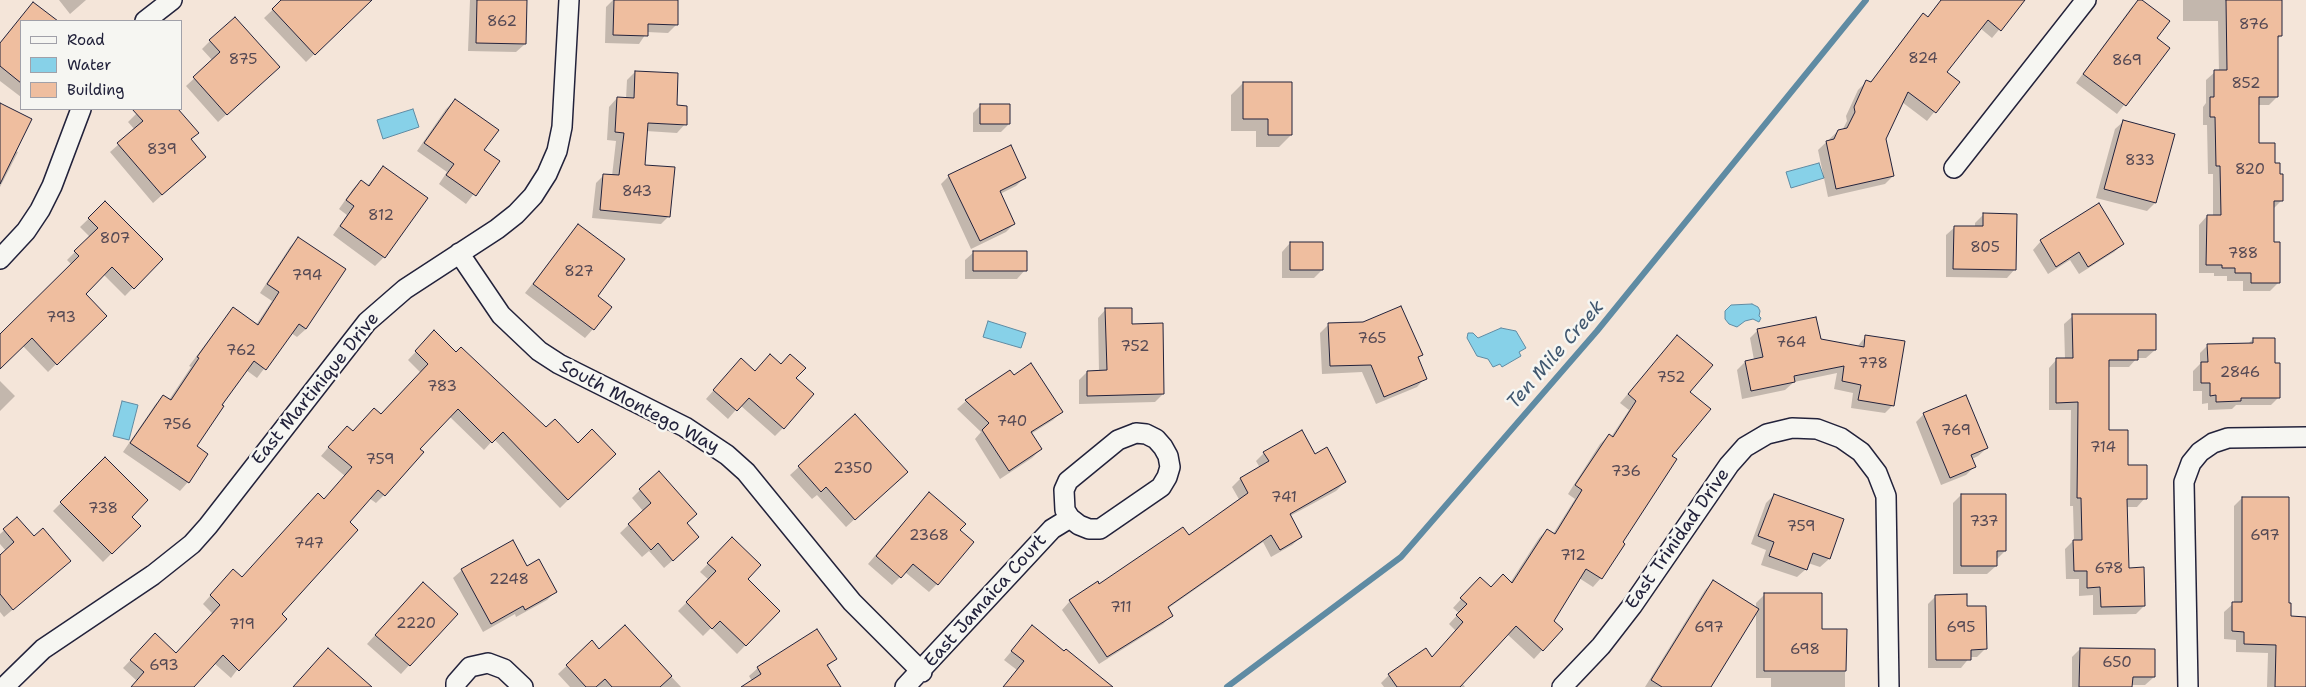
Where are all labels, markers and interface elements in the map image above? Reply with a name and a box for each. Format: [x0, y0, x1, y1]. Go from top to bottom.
house number: 862 [487, 13, 517, 31]
house number: 876 [2239, 16, 2269, 34]
legend [20, 20, 182, 110]
text: Road [67, 30, 105, 50]
house number: 824 [1908, 50, 1938, 68]
house number: 875 [229, 51, 257, 69]
house number: 869 [2112, 52, 2142, 70]
text: Water [67, 55, 111, 75]
house number: 852 [2231, 75, 2261, 93]
text: Building [67, 80, 124, 100]
house number: 839 [147, 141, 177, 159]
house number: 833 [2125, 152, 2155, 170]
house number: 820 [2235, 161, 2265, 179]
house number: 843 [622, 183, 652, 201]
house number: 812 [368, 207, 394, 225]
house number: 807 [100, 230, 130, 248]
house number: 805 [1970, 239, 2000, 257]
house number: 788 [2228, 245, 2258, 263]
house number: 827 [564, 263, 594, 281]
house number: 794 [292, 267, 322, 285]
water label: Ten Mile Creek [1503, 296, 1609, 414]
street label: East Martinique Drive [248, 308, 384, 470]
house number: 793 [46, 309, 76, 327]
house number: 765 [1358, 330, 1386, 348]
house number: 764 [1776, 334, 1806, 352]
house number: 752 [1121, 338, 1149, 356]
house number: 762 [226, 342, 256, 360]
house number: 778 [1858, 355, 1888, 373]
street label: South Montego Way [555, 356, 723, 458]
house number: 2846 [2220, 364, 2260, 382]
house number: 752 [1657, 369, 1685, 387]
house number: 783 [427, 378, 457, 396]
house number: 740 [997, 413, 1027, 431]
house number: 756 [162, 416, 192, 434]
house number: 769 [1941, 422, 1971, 440]
house number: 714 [2090, 439, 2116, 457]
house number: 759 [366, 451, 394, 469]
house number: 2350 [833, 460, 873, 478]
house number: 736 [1611, 463, 1641, 481]
street label: East Trinidad Drive [1621, 465, 1735, 613]
house number: 741 [1271, 489, 1297, 507]
house number: 738 [88, 500, 118, 518]
house number: 737 [1969, 513, 1999, 531]
house number: 759 [1787, 518, 1815, 536]
house number: 2368 [909, 527, 949, 545]
house number: 697 [2250, 527, 2280, 545]
street label: East Jamaica Court [921, 530, 1051, 672]
house number: 747 [294, 535, 324, 553]
house number: 712 [1560, 547, 1586, 565]
house number: 678 [2094, 560, 2124, 578]
house number: 2248 [489, 571, 529, 589]
house number: 711 [1110, 599, 1132, 617]
house number: 2220 [396, 615, 436, 633]
house number: 719 [229, 616, 255, 634]
house number: 697 [1694, 619, 1724, 637]
house number: 695 [1947, 619, 1975, 637]
house number: 698 [1790, 641, 1820, 659]
house number: 650 [2102, 654, 2132, 672]
house number: 693 [149, 657, 179, 675]

